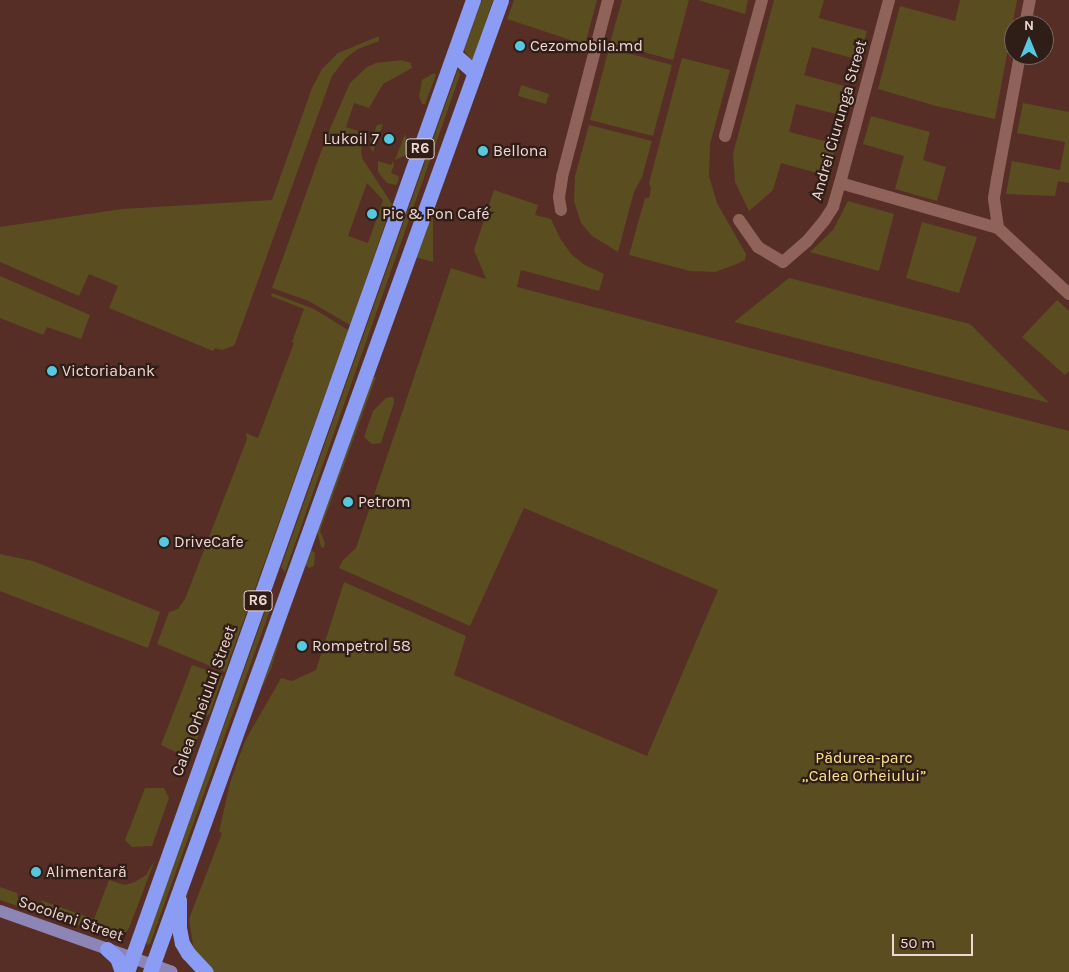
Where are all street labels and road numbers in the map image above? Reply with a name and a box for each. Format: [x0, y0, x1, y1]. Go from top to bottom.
street label: Andrei Ciurunga Street [807, 38, 871, 202]
road number: R6 [405, 136, 435, 162]
road number: R6 [243, 588, 273, 614]
street label: Calea Orheiului Street [168, 623, 240, 779]
street label: Socoleni Street [16, 892, 126, 946]

